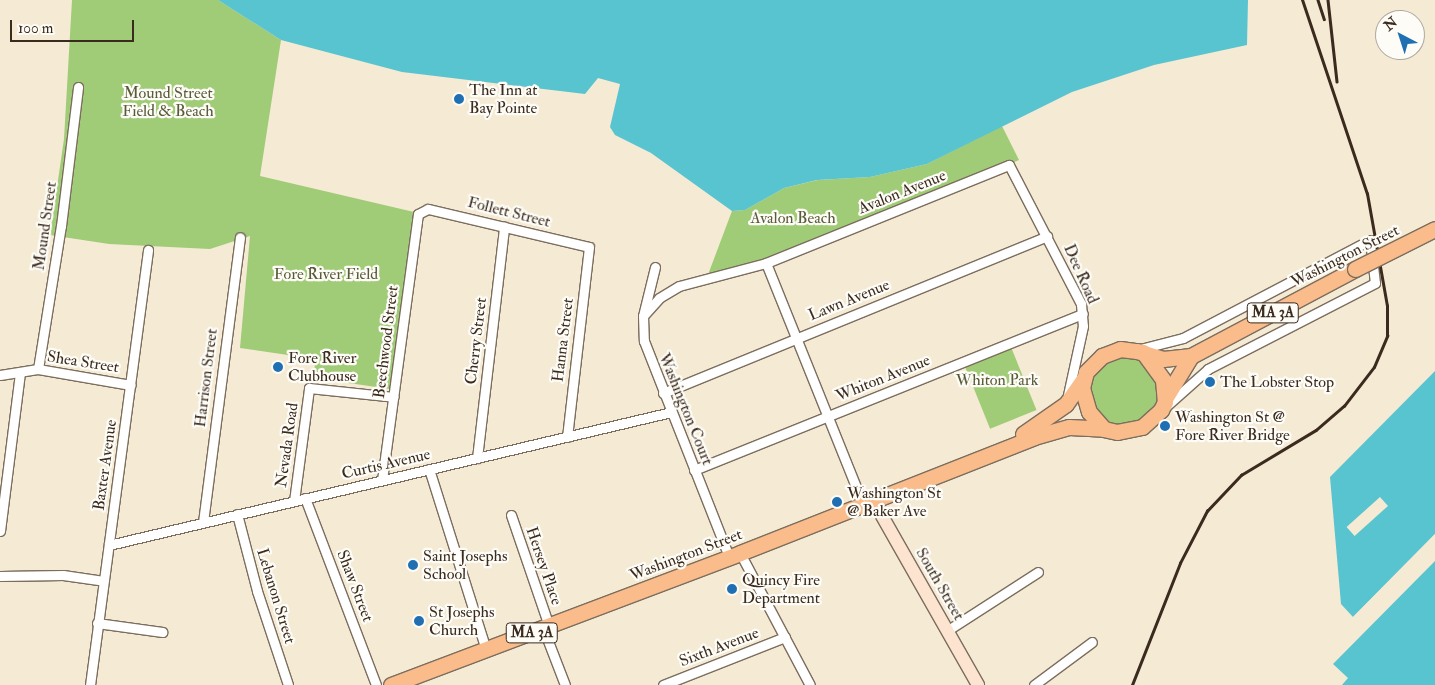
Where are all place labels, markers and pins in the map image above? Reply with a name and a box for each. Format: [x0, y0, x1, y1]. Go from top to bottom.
place label: The Inn at Bay Pointe [469, 80, 537, 118]
marker: The Inn at Bay Pointe [453, 93, 465, 105]
place label: Fore River Clubhouse [288, 348, 356, 386]
marker: Fore River Clubhouse [272, 361, 284, 373]
place label: The Lobster Stop [1220, 372, 1334, 392]
marker: The Lobster Stop [1204, 376, 1216, 388]
place label: Washington St @ Fore River Bridge [1175, 407, 1290, 445]
marker: Washington St @ Fore River Bridge [1159, 420, 1171, 432]
place label: Washington St @ Baker Ave [847, 483, 941, 521]
marker: Washington St @ Baker Ave [831, 496, 843, 508]
place label: Saint Josephs School [423, 546, 507, 584]
marker: Saint Josephs School [407, 559, 419, 571]
place label: Quincy Fire Department [742, 570, 820, 608]
marker: Quincy Fire Department [726, 583, 738, 595]
place label: St Josephs Church [429, 602, 494, 640]
marker: St Josephs Church [413, 615, 425, 627]

